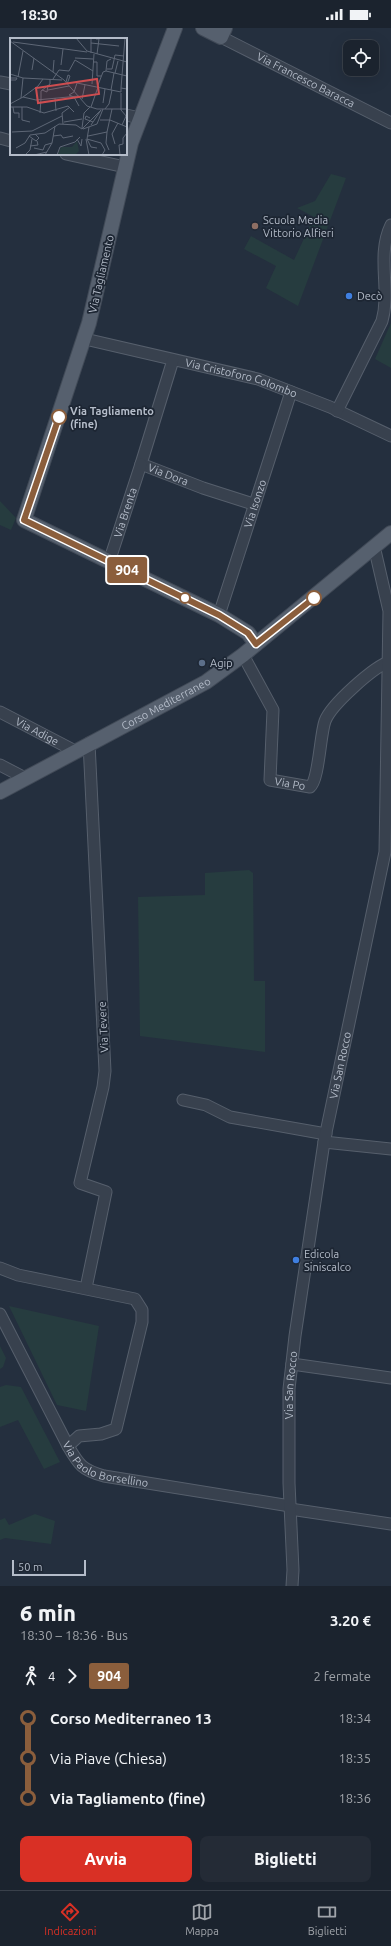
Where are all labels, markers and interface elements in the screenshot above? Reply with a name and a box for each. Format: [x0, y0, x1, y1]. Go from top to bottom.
text: 18:30 [20, 6, 58, 23]
inset map [10, 38, 127, 155]
map controls [343, 40, 379, 76]
button: locate [343, 40, 379, 76]
street label: Via Francesco Baracca [255, 50, 357, 110]
place label: Scuola Media Vittorio Alfieri [263, 214, 334, 239]
marker: Scuola Media Vittorio Alfieri [250, 221, 260, 231]
street label: Via Tagliamento [86, 234, 116, 314]
place label: Decò [357, 290, 382, 302]
marker: Decò [344, 291, 354, 301]
street label: Via Cristoforo Colombo [184, 356, 299, 400]
place label: Via Tagliamento (fine) [70, 405, 154, 431]
marker: Via Tagliamento (fine) [51, 409, 67, 425]
street label: Via Dora [146, 461, 190, 488]
street label: Via Isonzo [242, 478, 268, 529]
street label: Via Brenta [111, 486, 139, 539]
line badge: 904 [104, 557, 150, 583]
text: 904 [115, 562, 139, 578]
unlabelled marker [306, 590, 322, 606]
unlabelled marker [179, 592, 191, 604]
place label: Agip [210, 657, 233, 669]
marker: Agip [197, 658, 207, 668]
street label: Corso Mediterraneo [119, 675, 213, 732]
street label: Via Adige [14, 715, 61, 748]
street label: Via Po [274, 775, 306, 792]
street label: Via Tevere [96, 1001, 110, 1053]
street label: Via San Rocco [327, 1031, 353, 1100]
place label: Edicola Siniscalco [304, 1248, 351, 1273]
marker: Edicola Siniscalco [291, 1255, 301, 1265]
street label: Via San Rocco [283, 1351, 299, 1419]
street label: Via Paolo Borsellino [61, 1439, 149, 1489]
scale bar [12, 1558, 86, 1577]
text: 50 m [18, 1561, 42, 1573]
text: 6 min [20, 1600, 76, 1625]
text: 3.20 € [330, 1612, 371, 1629]
text: 18:30 – 18:36 · Bus [20, 1628, 128, 1642]
icon: walk [20, 1665, 42, 1687]
icon: forward [61, 1665, 83, 1687]
text: 904 [97, 1668, 121, 1684]
text: 4 [48, 1669, 55, 1683]
text: 2 fermate [313, 1669, 371, 1683]
text: Corso Mediterraneo 13 [50, 1710, 212, 1727]
text: 18:34 [338, 1711, 371, 1725]
text: Via Piave (Chiesa) [50, 1750, 167, 1767]
text: 18:35 [338, 1751, 371, 1765]
text: Via Tagliamento (fine) [50, 1790, 206, 1807]
text: 18:36 [338, 1791, 371, 1805]
button: Avvia [20, 1836, 192, 1882]
button: Biglietti [200, 1836, 371, 1882]
tab: Indicazioni [44, 1901, 96, 1937]
tab: Mappa [185, 1901, 219, 1937]
tab: Biglietti [308, 1901, 347, 1937]

